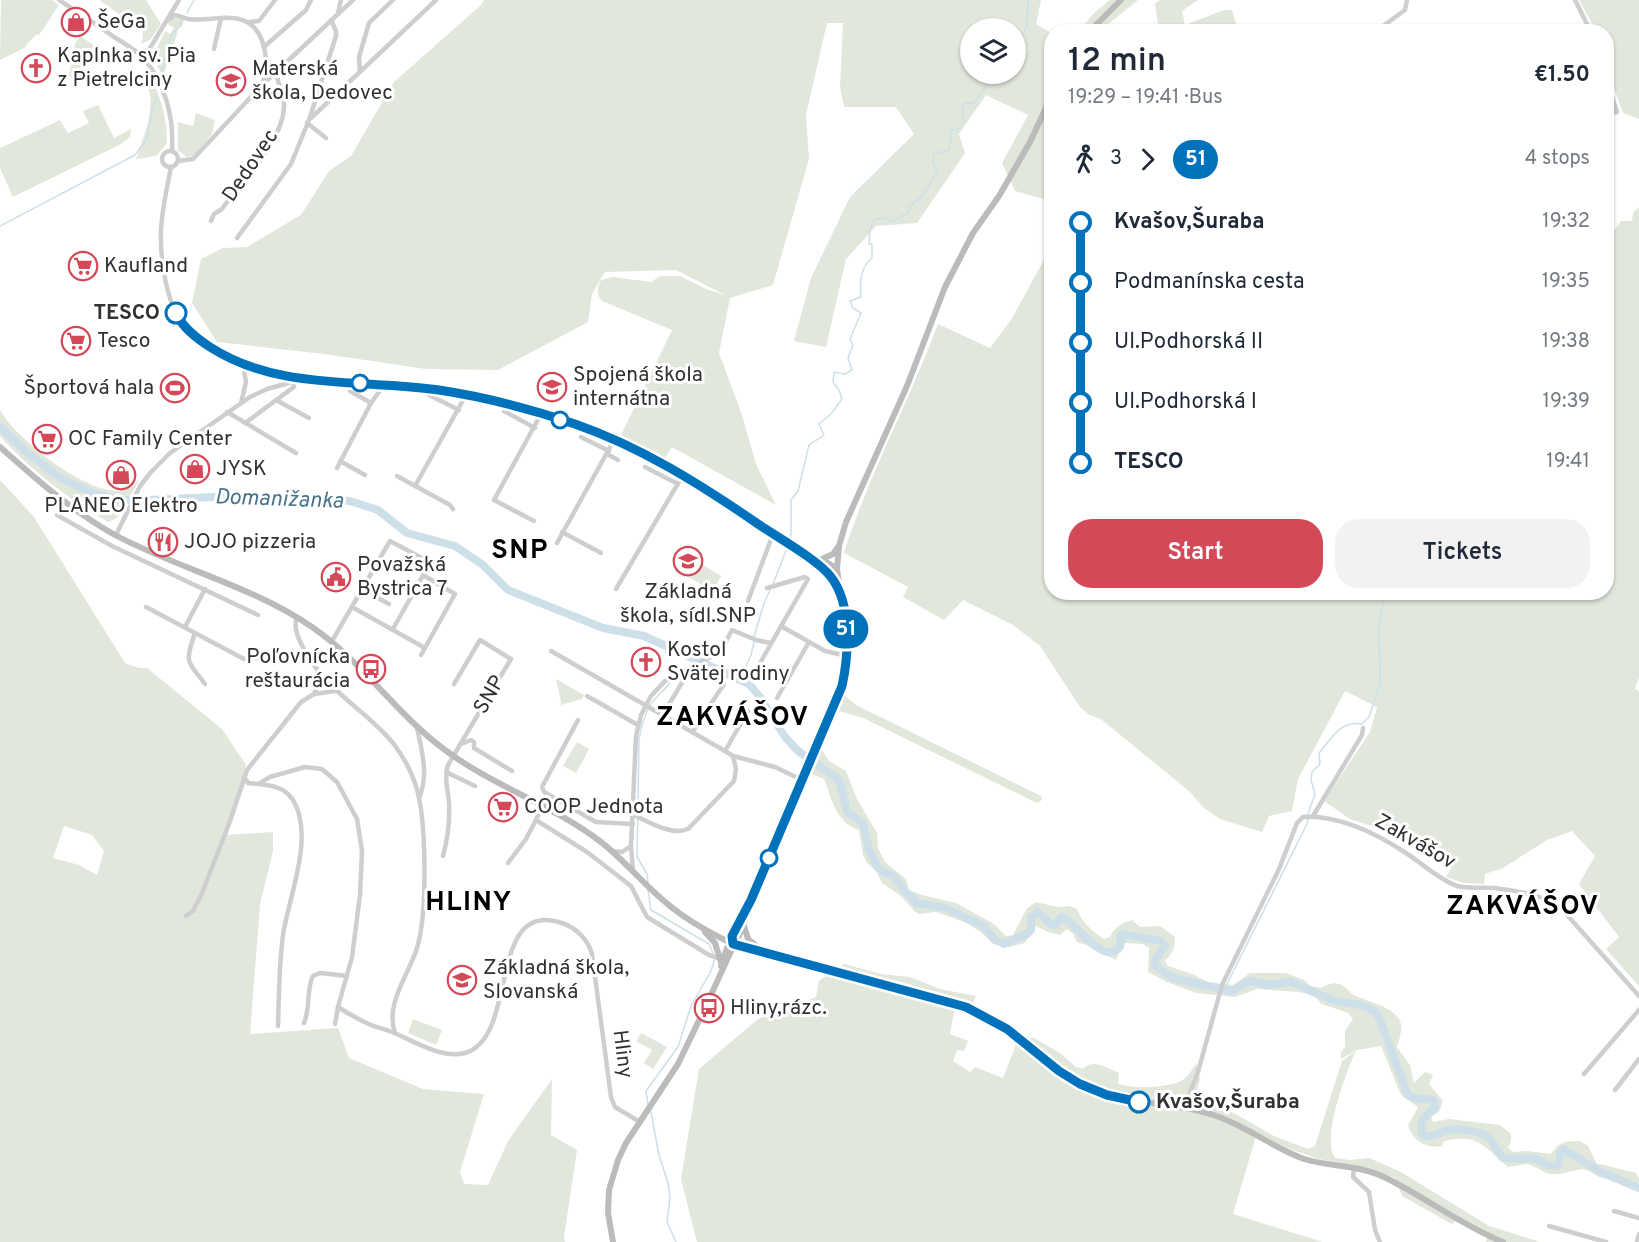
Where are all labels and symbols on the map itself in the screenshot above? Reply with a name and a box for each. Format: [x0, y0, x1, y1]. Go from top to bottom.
shop icon: ŠeGa [60, 6, 92, 38]
place label: ŠeGa [97, 8, 146, 36]
place label: Kaplnka sv. Pia z Pietrelciny [57, 43, 196, 94]
church icon: Kaplnka sv. Pia z Pietrelciny [20, 52, 52, 84]
place label: Materská škola, Dedovec [252, 56, 393, 107]
school or university icon: Materská škola, Dedovec [215, 65, 247, 97]
street label: Dedovec [217, 124, 285, 208]
supermarket icon: Kaufland [67, 250, 99, 282]
place label: Kaufland [104, 253, 188, 280]
place label: TESCO [93, 300, 160, 327]
marker: TESCO [165, 302, 187, 324]
supermarket icon: Tesco [60, 325, 92, 357]
place label: Tesco [97, 328, 150, 355]
place label: Spojená škola internátna [573, 362, 703, 413]
school or university icon: Spojená škola internátna [536, 371, 568, 403]
sports icon: Športová hala [159, 372, 191, 404]
place label: Športová hala [24, 374, 154, 402]
unlabelled marker [351, 374, 369, 392]
unlabelled marker [551, 411, 569, 429]
supermarket icon: OC Family Center [31, 423, 63, 455]
place label: OC Family Center [68, 426, 232, 453]
shop icon: JYSK [179, 453, 211, 485]
place label: JYSK [216, 456, 267, 483]
shop icon: PLANEO Elektro [105, 459, 137, 491]
water label: Domanižanka [214, 484, 344, 516]
place label: PLANEO Elektro [44, 493, 198, 520]
restaurant icon: JOJO pizzeria [147, 526, 179, 558]
place label: JOJO pizzeria [184, 529, 316, 556]
district label: SNP [491, 534, 549, 568]
school or university icon: Základná škola, sídl.SNP [672, 545, 704, 577]
place label: Považská Bystrica 7 [357, 552, 447, 603]
public building icon: Považská Bystrica 7 [320, 561, 352, 593]
place label: Základná škola, sídl.SNP [620, 579, 756, 630]
line badge: 51 [819, 610, 873, 648]
place label: Kostol Svätej rodiny [667, 637, 790, 688]
place label: Poľovnícka reštaurácia [245, 644, 350, 695]
church icon: Kostol Svätej rodiny [630, 646, 662, 678]
bus stop icon: Poľovnícka reštaurácia [355, 653, 387, 685]
street label: SNP [468, 671, 512, 719]
district label: ZAKVÁŠOV [656, 700, 810, 735]
supermarket icon: COOP Jednota [487, 791, 519, 823]
place label: COOP Jednota [524, 794, 663, 821]
street label: Zakvášov [1370, 808, 1461, 876]
unlabelled marker [760, 849, 778, 867]
district label: HLINY [425, 886, 513, 920]
district label: ZAKVÁŠOV [1446, 889, 1600, 924]
place label: Základná škola, Slovanská [483, 955, 629, 1006]
school or university icon: Základná škola, Slovanská [446, 964, 478, 996]
bus stop icon: Hliny,rázc. [693, 992, 725, 1024]
place label: Hliny,rázc. [730, 995, 827, 1022]
street label: Hliny [606, 1028, 638, 1080]
place label: Kvašov,Šuraba [1156, 1088, 1300, 1116]
marker: Kvašov,Šuraba [1128, 1091, 1150, 1113]

